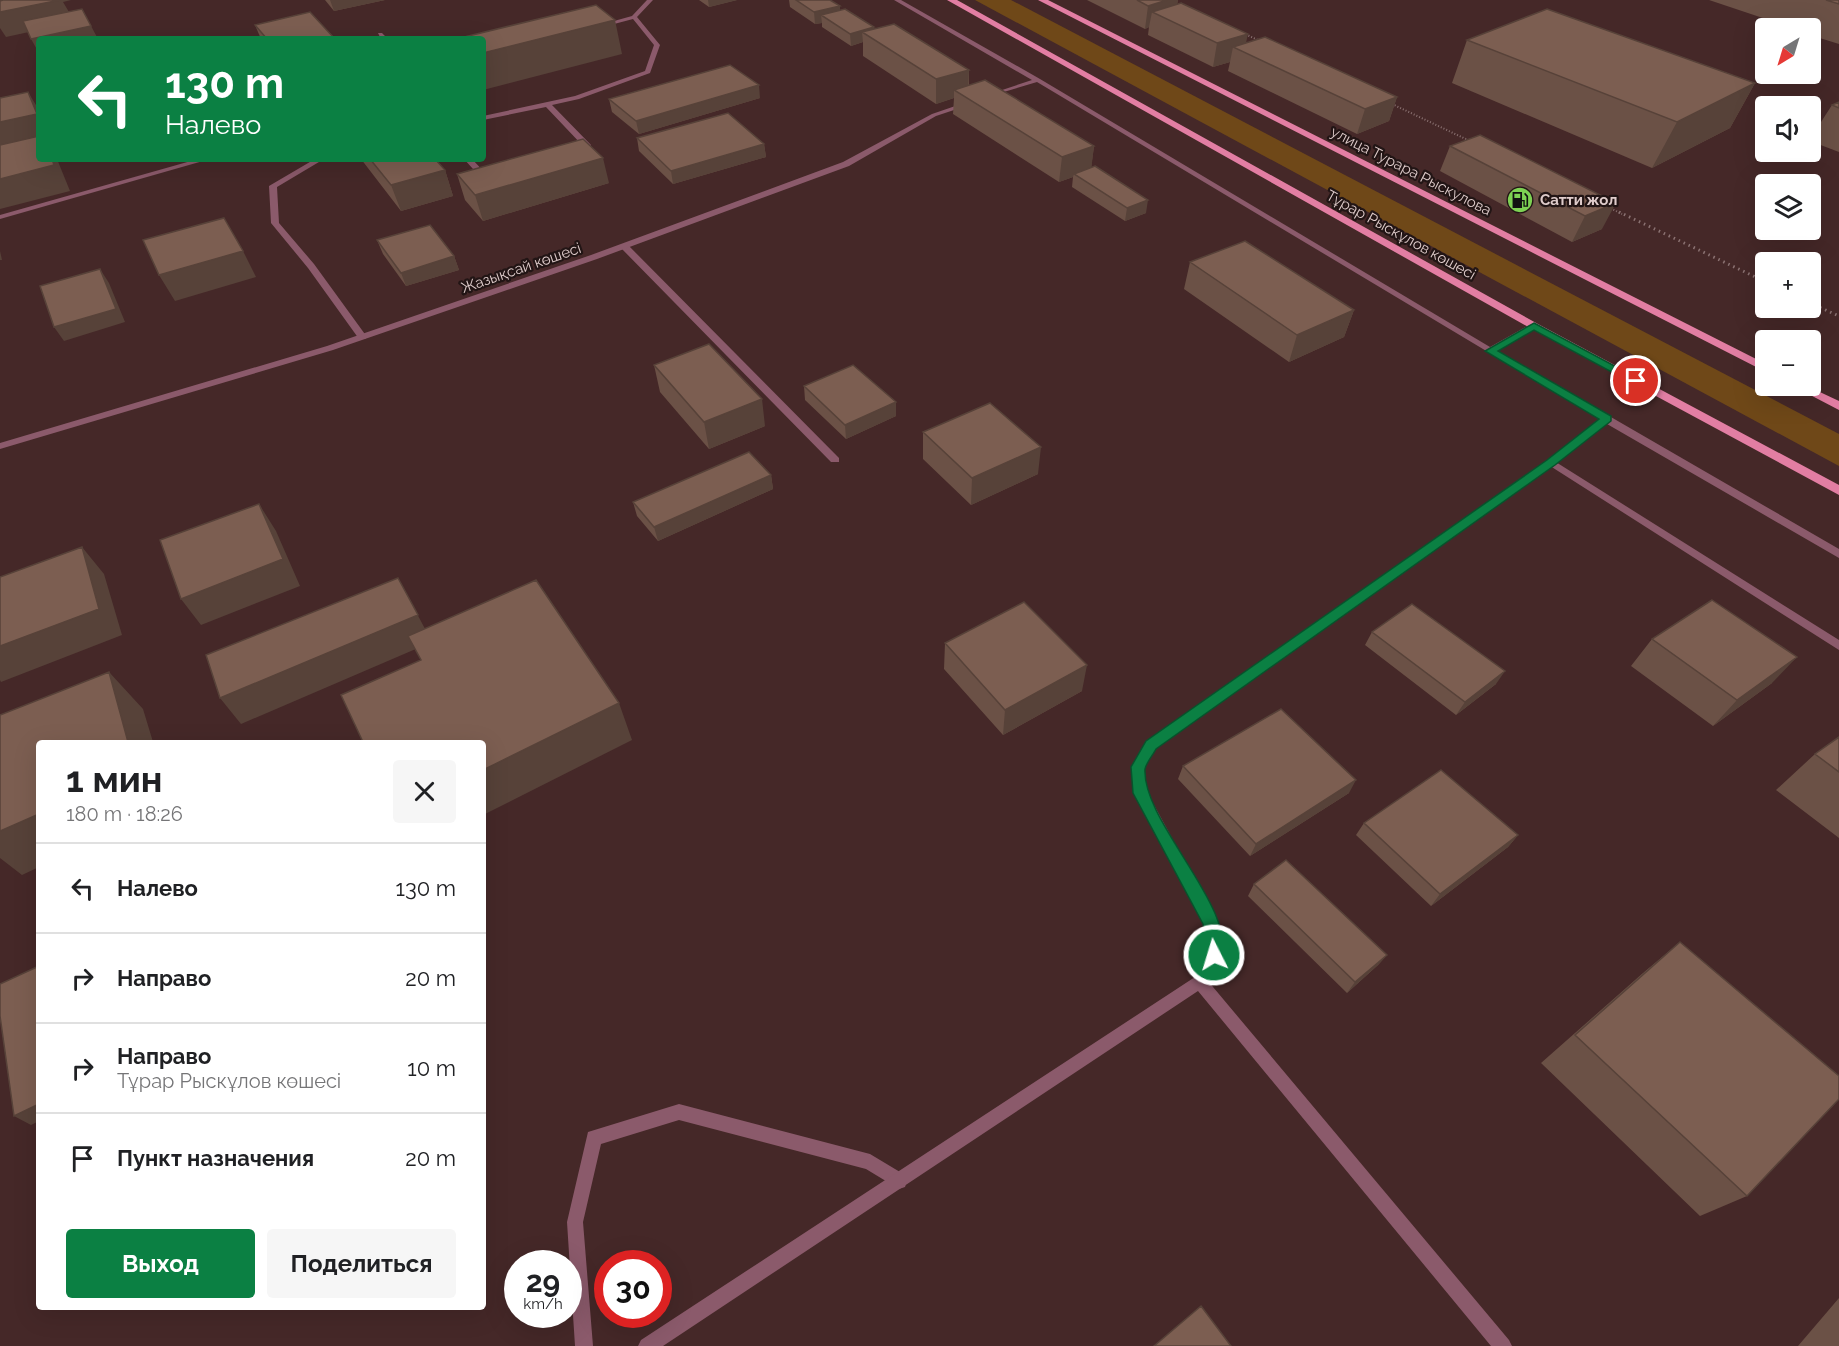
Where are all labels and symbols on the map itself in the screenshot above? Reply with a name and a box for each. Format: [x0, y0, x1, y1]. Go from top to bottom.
north arrow [1755, 18, 1821, 84]
street label: улица Турара Рыскулова [1328, 123, 1494, 219]
fuel station icon: Сатти жол [1505, 185, 1535, 215]
street label: Тұрар Рыскұлов көшесі [1323, 186, 1479, 284]
place label: Сатти жол [1540, 191, 1617, 209]
street label: Жазықсай көшесі [459, 239, 583, 297]
pin [1610, 355, 1661, 406]
position arrow [1182, 923, 1246, 987]
speed limit sign: 30 [594, 1250, 672, 1328]

